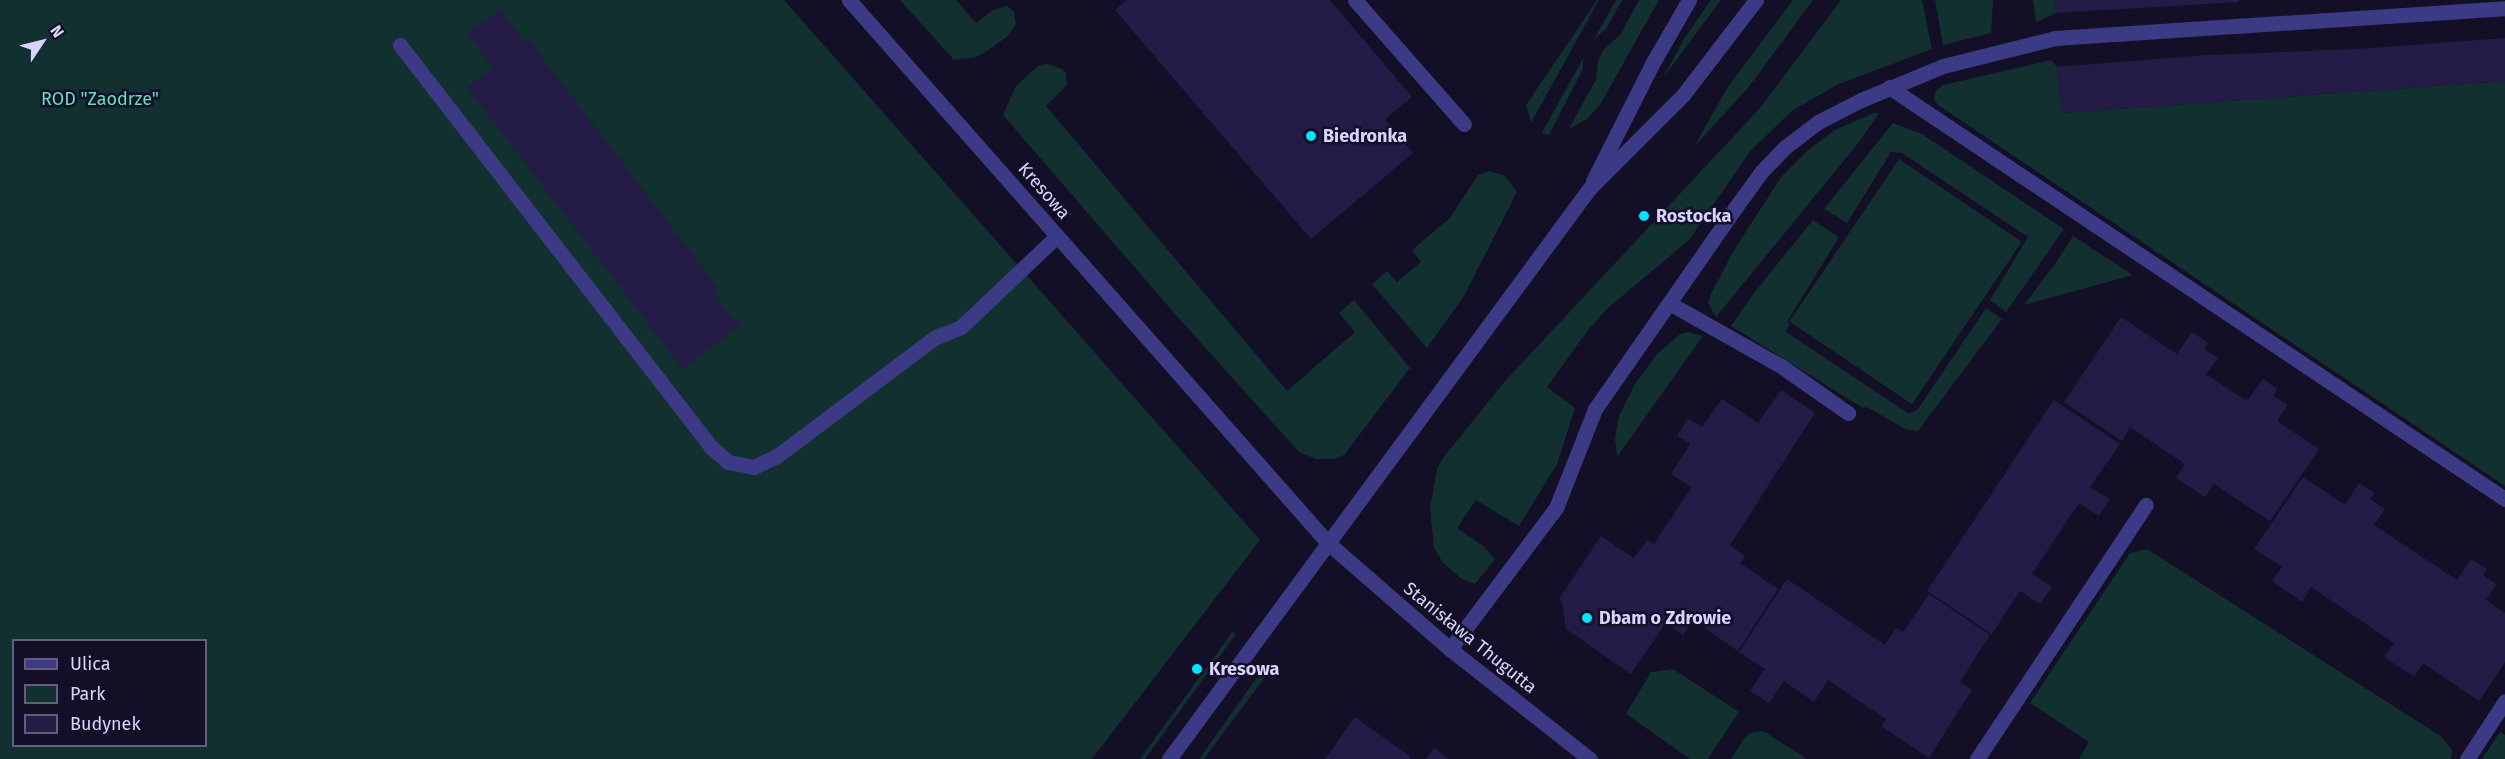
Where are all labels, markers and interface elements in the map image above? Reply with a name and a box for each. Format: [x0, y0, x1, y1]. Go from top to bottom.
north arrow [12, 12, 72, 72]
text: N [46, 22, 68, 41]
park label: ROD "Zaodrze" [41, 88, 159, 110]
place label: Biedronka [1323, 125, 1407, 147]
marker: Biedronka [1304, 129, 1318, 143]
street label: Kresowa [1013, 158, 1075, 224]
place label: Rostocka [1656, 205, 1731, 227]
marker: Rostocka [1637, 209, 1651, 223]
street label: Stanisława Thugutta [1399, 578, 1541, 698]
place label: Dbam o Zdrowie [1599, 607, 1731, 629]
marker: Dbam o Zdrowie [1580, 611, 1594, 625]
legend [12, 639, 207, 747]
text: Ulica [70, 653, 110, 675]
place label: Kresowa [1209, 658, 1279, 680]
marker: Kresowa [1190, 662, 1204, 676]
text: Park [70, 683, 105, 705]
text: Budynek [70, 713, 141, 735]

